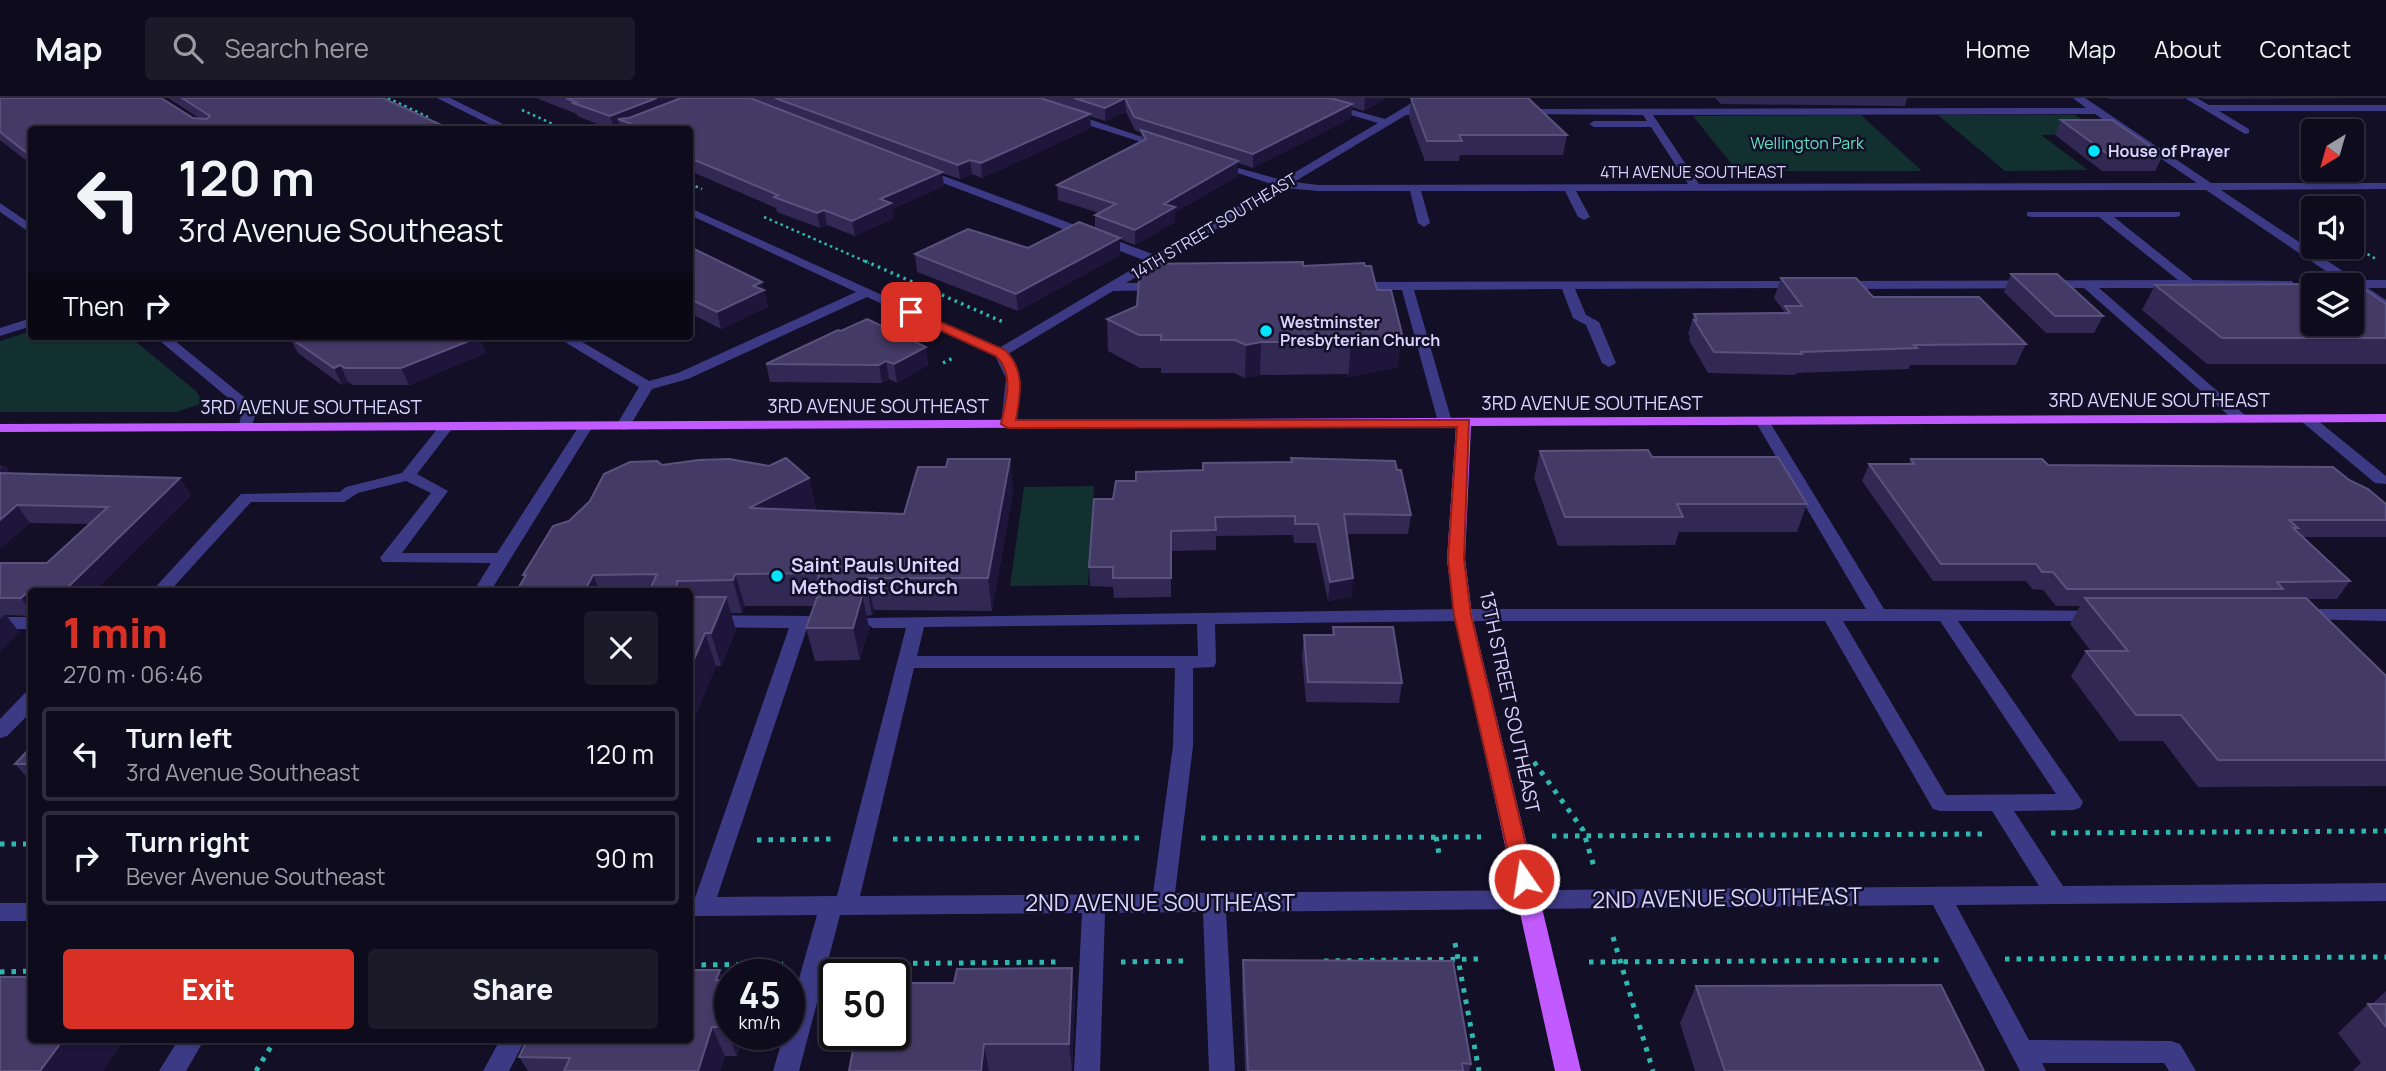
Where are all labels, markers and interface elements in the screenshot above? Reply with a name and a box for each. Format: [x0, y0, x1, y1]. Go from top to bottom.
search box [145, 17, 635, 80]
text: Map [35, 26, 103, 71]
icon: search [169, 29, 207, 67]
text: Search here [225, 30, 369, 66]
text: Home [1965, 32, 2030, 65]
text: Map [2068, 32, 2116, 65]
text: About [2154, 32, 2222, 65]
text: Contact [2260, 32, 2351, 65]
north arrow [2301, 119, 2364, 182]
map controls [2301, 119, 2364, 336]
park label: Wellington Park [1750, 132, 1865, 154]
place label: House of Prayer [2108, 140, 2230, 162]
marker: House of Prayer [2086, 143, 2102, 159]
text: 120 m [178, 144, 315, 211]
icon: left [63, 154, 154, 245]
street label: 4TH AVENUE SOUTHEAST [1600, 161, 1786, 183]
street label: 14TH STREET SOUTHEAST [1127, 167, 1301, 284]
button: sound [2301, 196, 2364, 259]
text: 3rd Avenue Southeast [178, 208, 504, 252]
button: layers [2301, 273, 2364, 336]
pin [881, 282, 941, 342]
icon: right [138, 287, 176, 325]
text: Then [63, 288, 124, 324]
icon: arrive [892, 293, 930, 331]
place label: Westminster Presbyterian Church [1280, 311, 1440, 351]
marker: Westminster Presbyterian Church [1258, 323, 1274, 339]
street label: 3RD AVENUE SOUTHEAST [2048, 387, 2271, 413]
street label: 3RD AVENUE SOUTHEAST [1481, 390, 1704, 416]
street label: 3RD AVENUE SOUTHEAST [767, 393, 990, 419]
street label: 3RD AVENUE SOUTHEAST [200, 394, 423, 420]
place label: Saint Pauls United Methodist Church [791, 552, 960, 600]
marker: Saint Pauls United Methodist Church [769, 568, 785, 584]
street label: 13TH STREET SOUTHEAST [1474, 589, 1546, 816]
text: 1 min [63, 603, 168, 661]
button: close [584, 611, 658, 685]
text: 270 m · 06:46 [63, 658, 203, 690]
text: Turn left [126, 720, 233, 756]
icon: left [67, 735, 105, 773]
text: 120 m [586, 736, 654, 772]
text: 3rd Avenue Southeast [126, 756, 360, 788]
text: Turn right [126, 824, 250, 860]
icon: right [67, 839, 105, 877]
text: 90 m [595, 840, 654, 876]
position arrow [1487, 842, 1561, 916]
text: Bever Avenue Southeast [126, 860, 386, 892]
street label: 2ND AVENUE SOUTHEAST [1592, 879, 1863, 915]
street label: 2ND AVENUE SOUTHEAST [1025, 886, 1295, 918]
button: Exit [63, 949, 354, 1029]
button: Share [368, 949, 658, 1029]
speed limit sign: 50 [819, 959, 910, 1050]
text: 45 [739, 971, 780, 1019]
text: km/h [739, 1010, 780, 1034]

